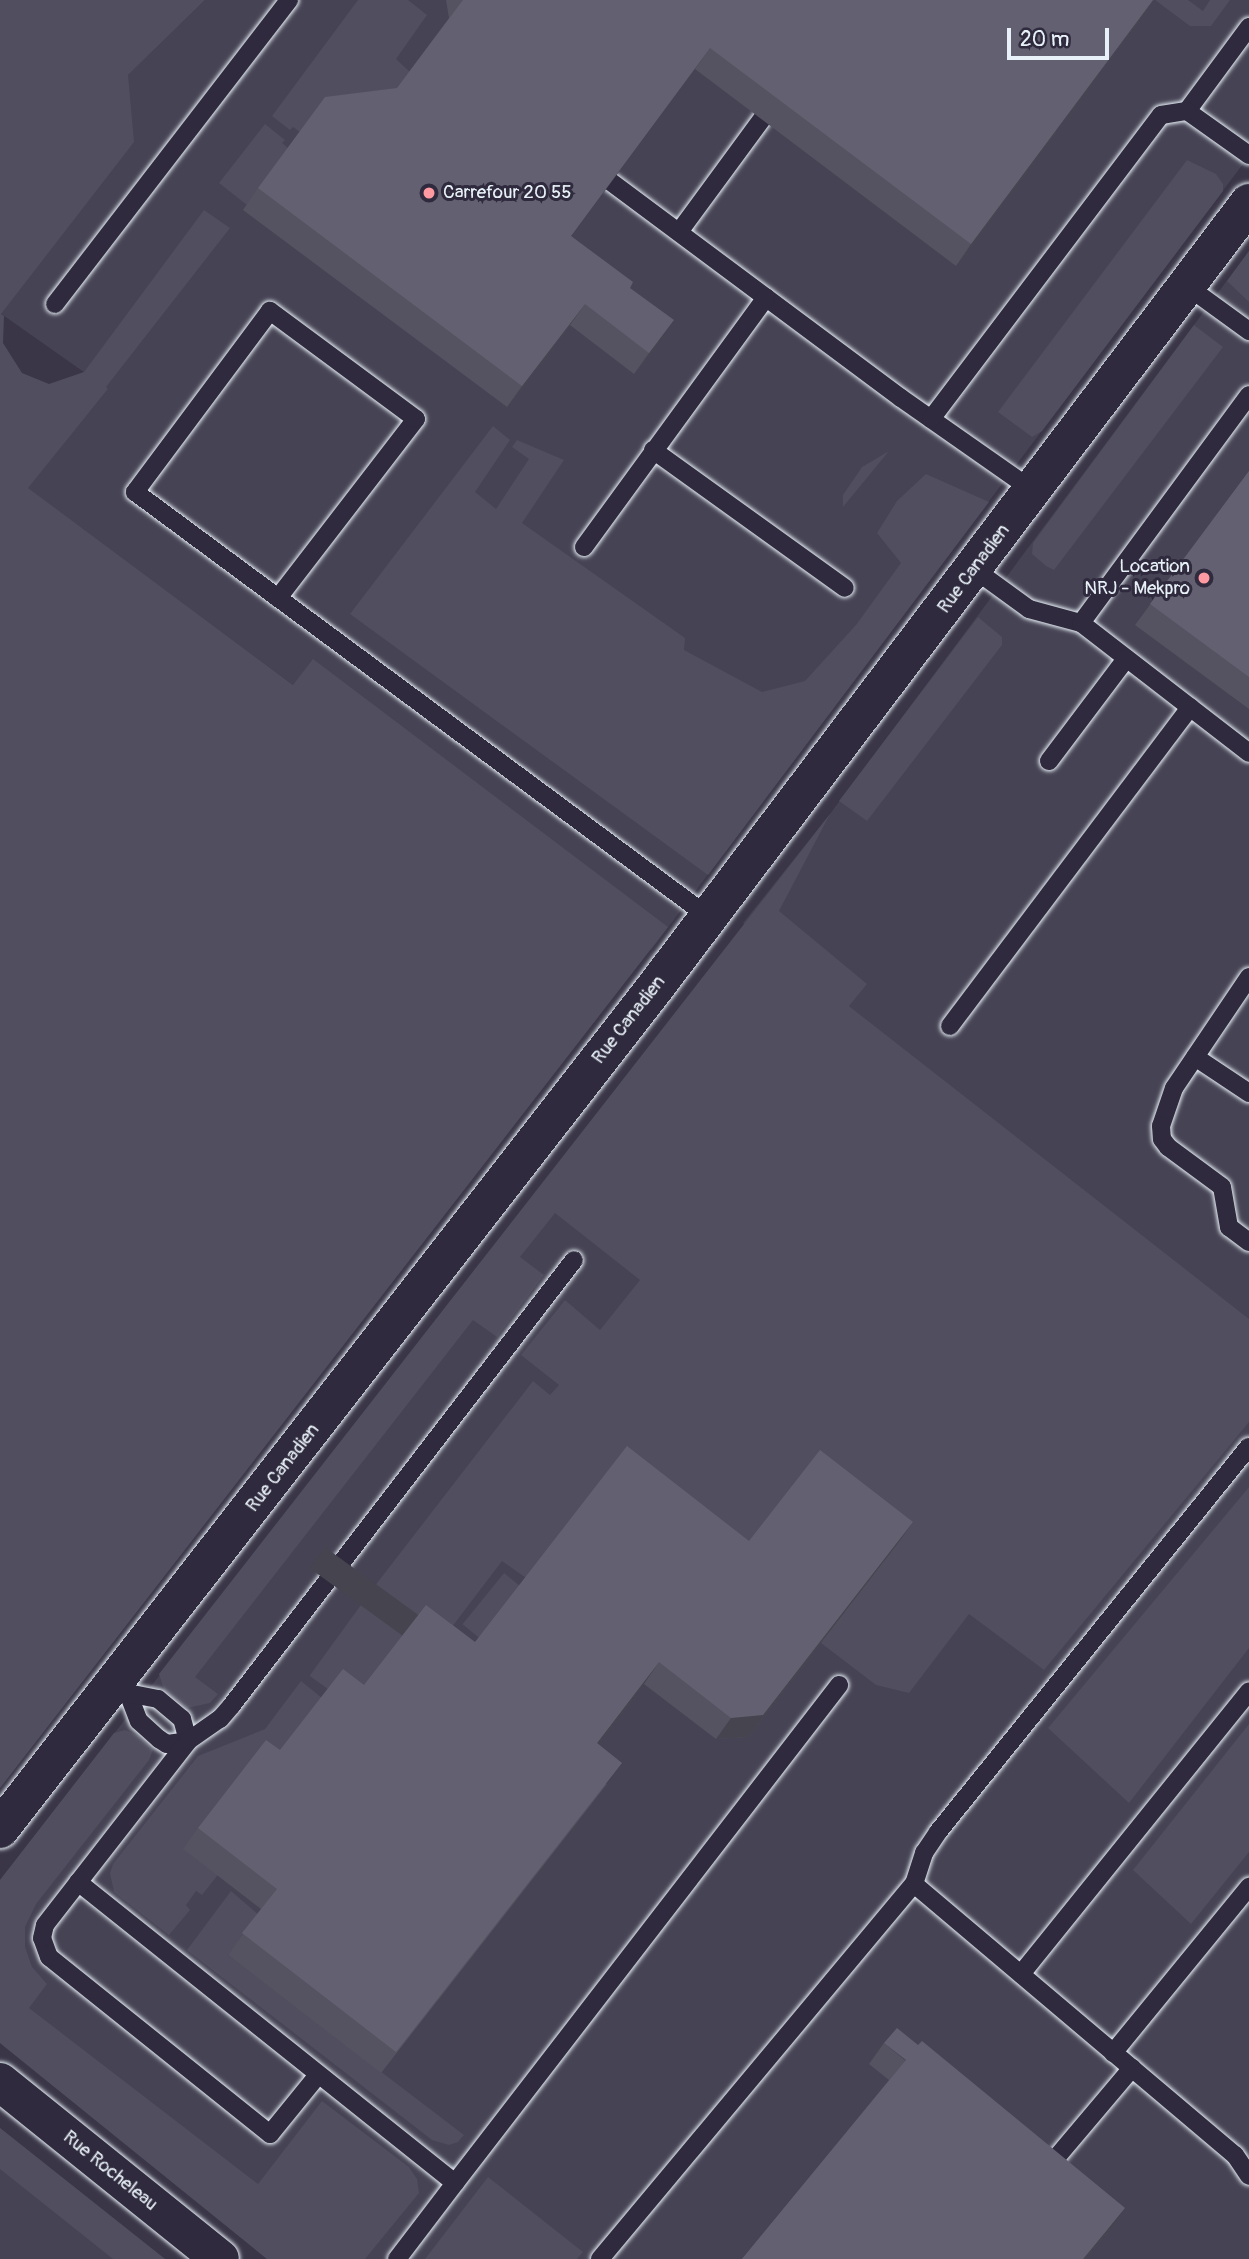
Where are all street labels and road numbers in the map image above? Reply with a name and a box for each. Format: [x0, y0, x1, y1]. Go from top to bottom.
street label: Rue Canadien [933, 520, 1015, 618]
street label: Rue Canadien [587, 971, 671, 1069]
street label: Rue Canadien [241, 1419, 325, 1517]
street label: Rue Rocheleau [58, 2126, 162, 2216]

